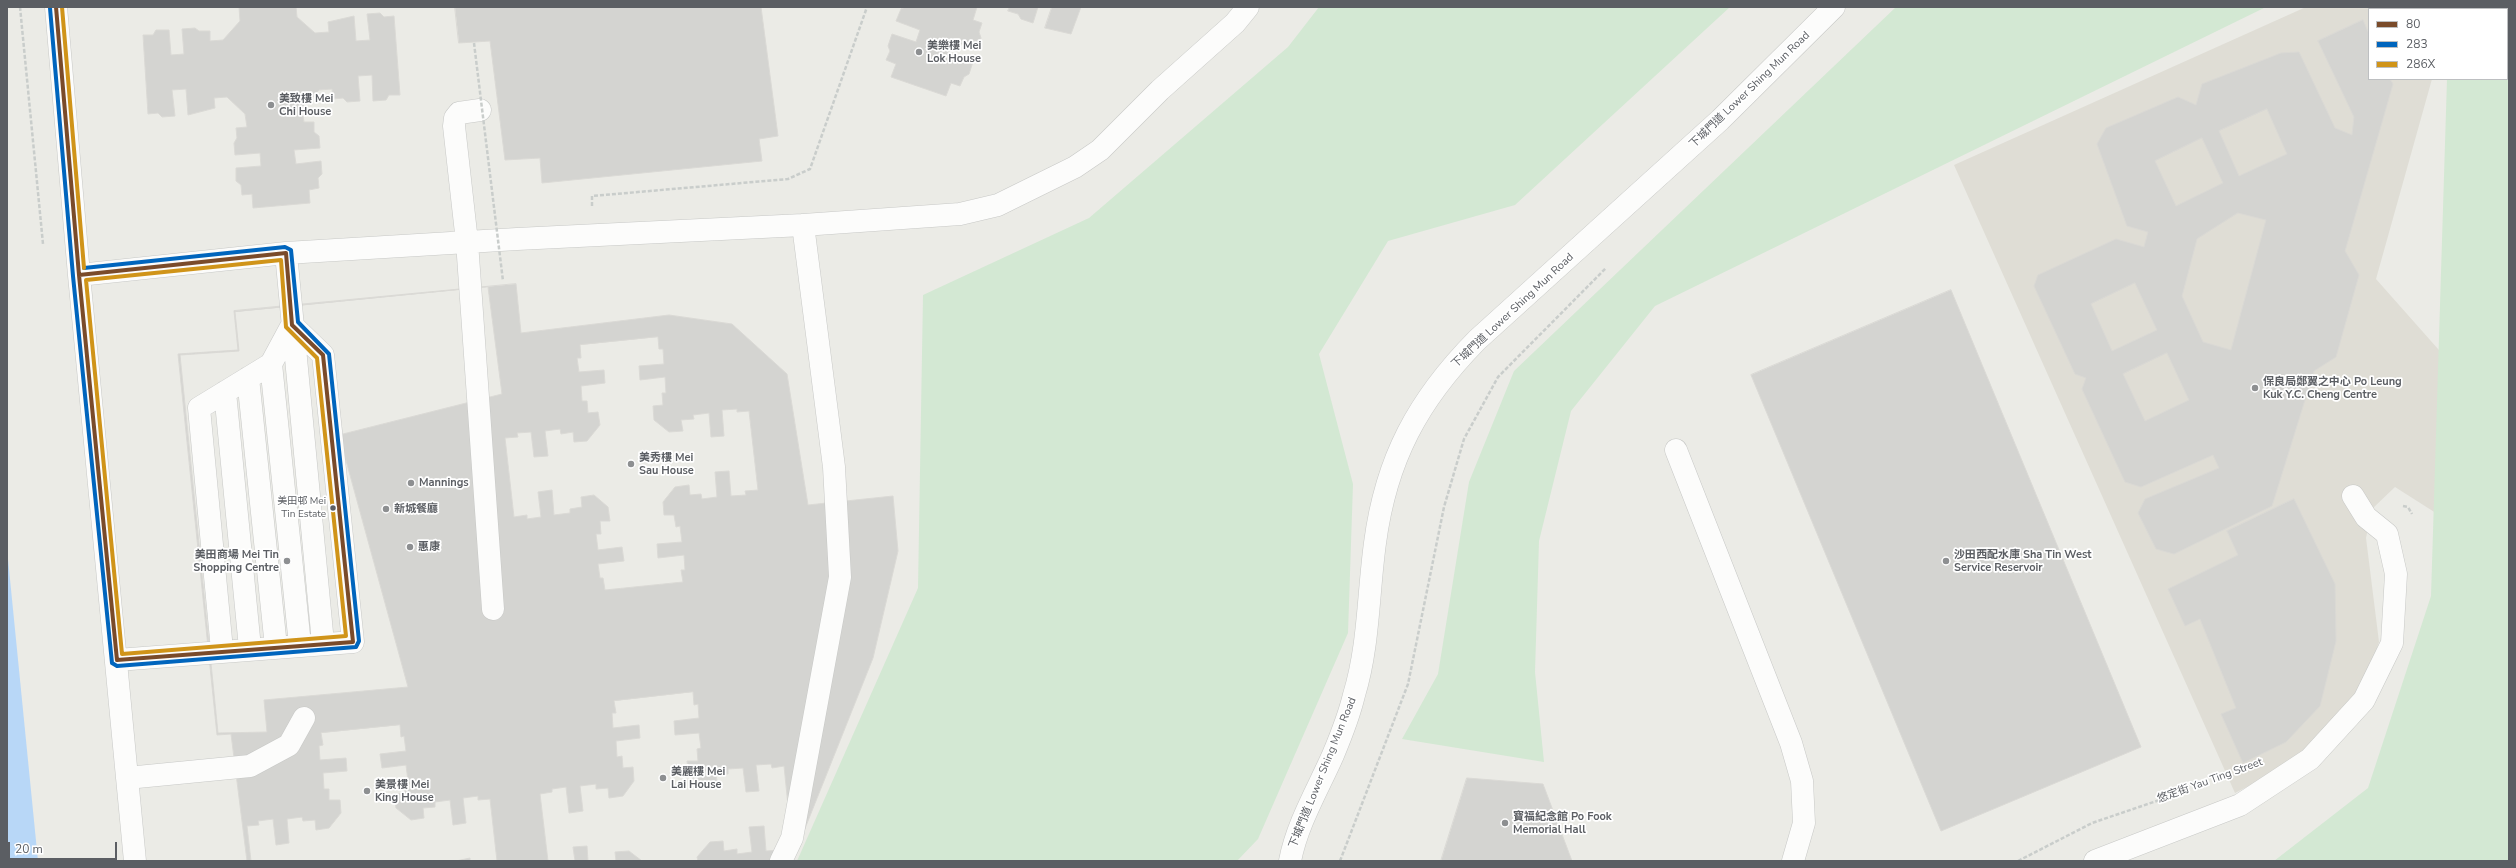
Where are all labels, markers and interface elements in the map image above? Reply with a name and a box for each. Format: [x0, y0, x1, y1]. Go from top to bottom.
legend [2368, 8, 2508, 80]
text: 80 [2406, 16, 2420, 32]
street label: 下城門道 Lower Shing Mun Road [1687, 29, 1813, 151]
text: 283 [2406, 36, 2428, 52]
place label: 美樂樓 Mei Lok House [927, 39, 981, 65]
marker: 美樂樓 Mei Lok House [914, 47, 924, 57]
text: 286X [2406, 56, 2435, 72]
place label: 美致樓 Mei Chi House [279, 92, 333, 118]
marker: 美致樓 Mei Chi House [266, 100, 276, 110]
street label: 下城門道 Lower Shing Mun Road [1449, 251, 1577, 371]
place label: 保良局鄭翼之中心 Po Leung Kuk Y.C. Cheng Centre [2263, 375, 2402, 401]
marker: 保良局鄭翼之中心 Po Leung Kuk Y.C. Cheng Centre [2250, 383, 2260, 393]
place label: 美秀樓 Mei Sau House [639, 451, 694, 477]
marker: 美秀樓 Mei Sau House [626, 459, 636, 469]
place label: Mannings [419, 476, 469, 490]
marker: Mannings [406, 478, 416, 488]
place label: 美田邨 Mei Tin Estate [277, 496, 326, 520]
place label: 新城餐廳 [394, 502, 438, 516]
marker: 美田邨 Mei Tin Estate [328, 503, 338, 513]
marker: 新城餐廳 [381, 504, 391, 514]
place label: 惠康 [418, 540, 440, 554]
marker: 惠康 [405, 542, 415, 552]
place label: 美田商場 Mei Tin Shopping Centre [193, 548, 279, 574]
place label: 沙田西配水庫 Sha Tin West Service Reservoir [1954, 548, 2091, 574]
marker: 美田商場 Mei Tin Shopping Centre [282, 556, 292, 566]
marker: 沙田西配水庫 Sha Tin West Service Reservoir [1941, 556, 1951, 566]
street label: 下城門道 Lower Shing Mun Road [1287, 695, 1359, 851]
street label: 悠定街 Yau Ting Street [2156, 756, 2264, 806]
place label: 美麗樓 Mei Lai House [671, 765, 725, 791]
marker: 美麗樓 Mei Lai House [658, 773, 668, 783]
place label: 美景樓 Mei King House [375, 778, 434, 804]
marker: 美景樓 Mei King House [362, 786, 372, 796]
place label: 寶福紀念館 Po Fook Memorial Hall [1513, 810, 1612, 836]
marker: 寶福紀念館 Po Fook Memorial Hall [1500, 818, 1510, 828]
scale bar [10, 834, 119, 860]
text: 20 m [15, 841, 43, 857]

